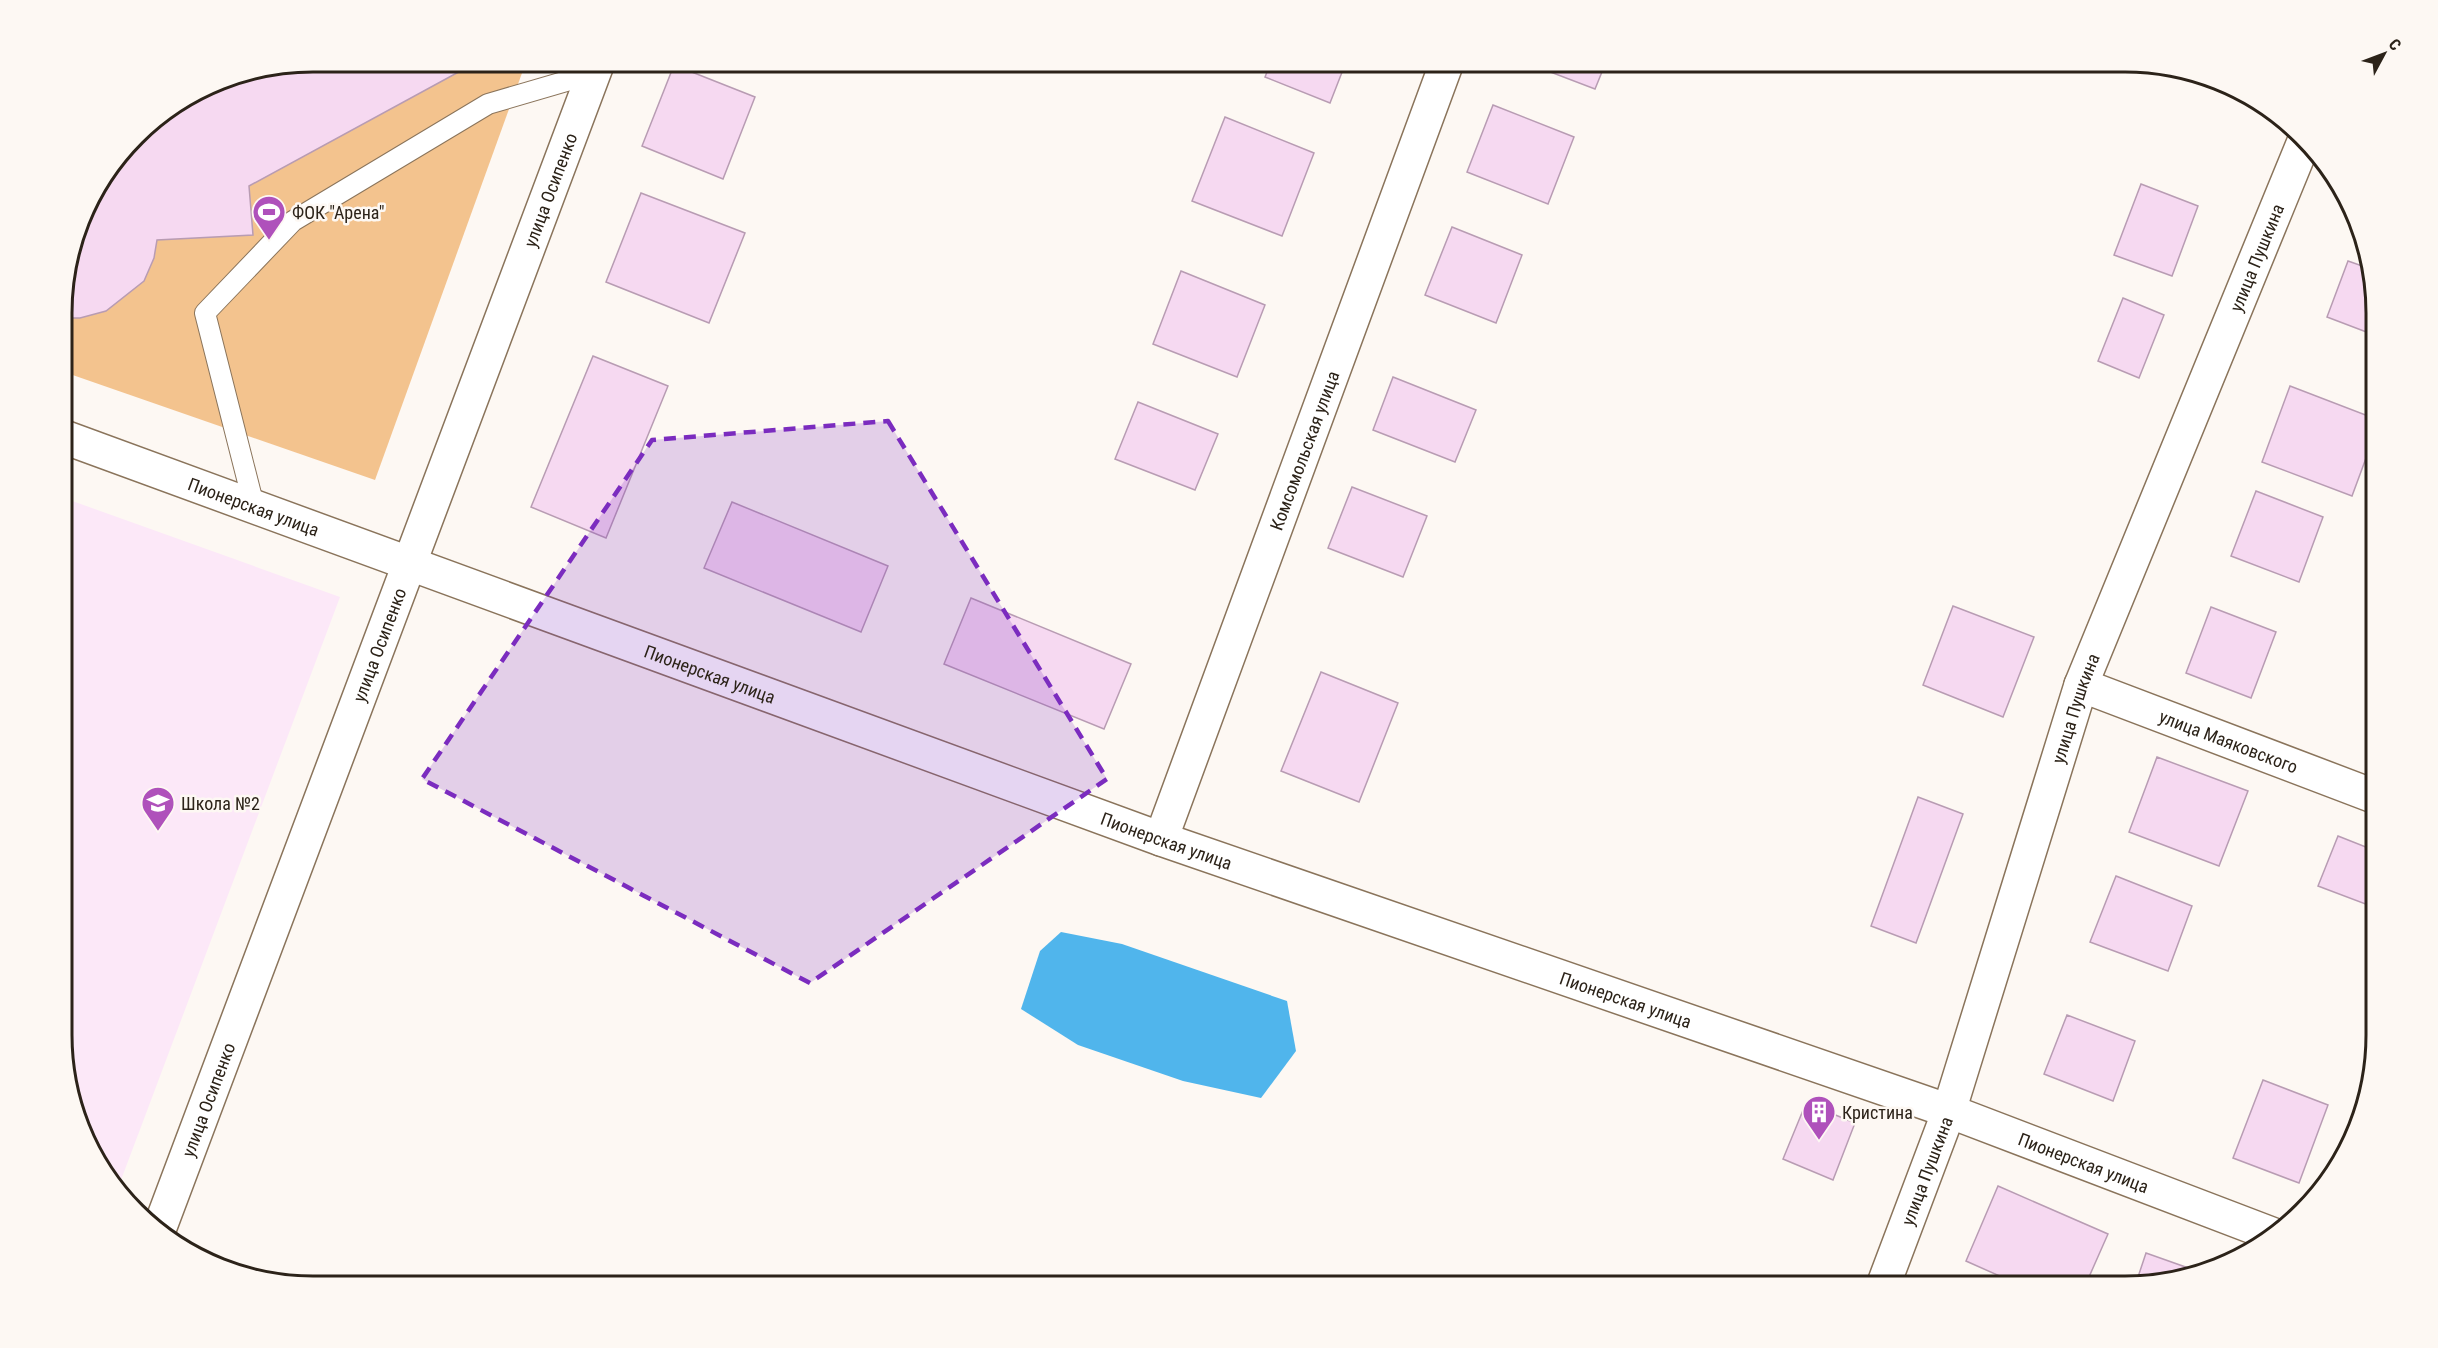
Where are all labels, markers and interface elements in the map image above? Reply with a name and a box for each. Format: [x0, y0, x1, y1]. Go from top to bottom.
north arrow [2354, 24, 2414, 84]
text: С [2385, 35, 2405, 54]
street label: улица Осипенко [519, 130, 581, 250]
sports icon: ФОК "Арена" [251, 194, 287, 241]
street label: улица Пушкина [2225, 201, 2288, 315]
place label: ФОК "Арена" [292, 202, 385, 223]
street label: Комсомольская улица [1265, 368, 1343, 533]
street label: Пионерская улица [185, 473, 322, 540]
street label: улица Осипенко [348, 585, 410, 705]
street label: Пионерская улица [642, 640, 778, 707]
street label: улица Пушкина [2047, 650, 2103, 766]
street label: улица Маяковского [2156, 705, 2301, 777]
school or university icon: Школа №2 [140, 785, 176, 832]
place label: Школа №2 [181, 793, 260, 814]
street label: Пионерская улица [1098, 807, 1235, 873]
street label: Пионерская улица [1557, 967, 1694, 1032]
street label: улица Осипенко [177, 1040, 239, 1160]
building icon: Кристина [1801, 1094, 1837, 1141]
place label: Кристина [1842, 1102, 1913, 1123]
street label: улица Пушкина [1896, 1114, 1956, 1228]
street label: Пионерская улица [2015, 1128, 2152, 1197]

